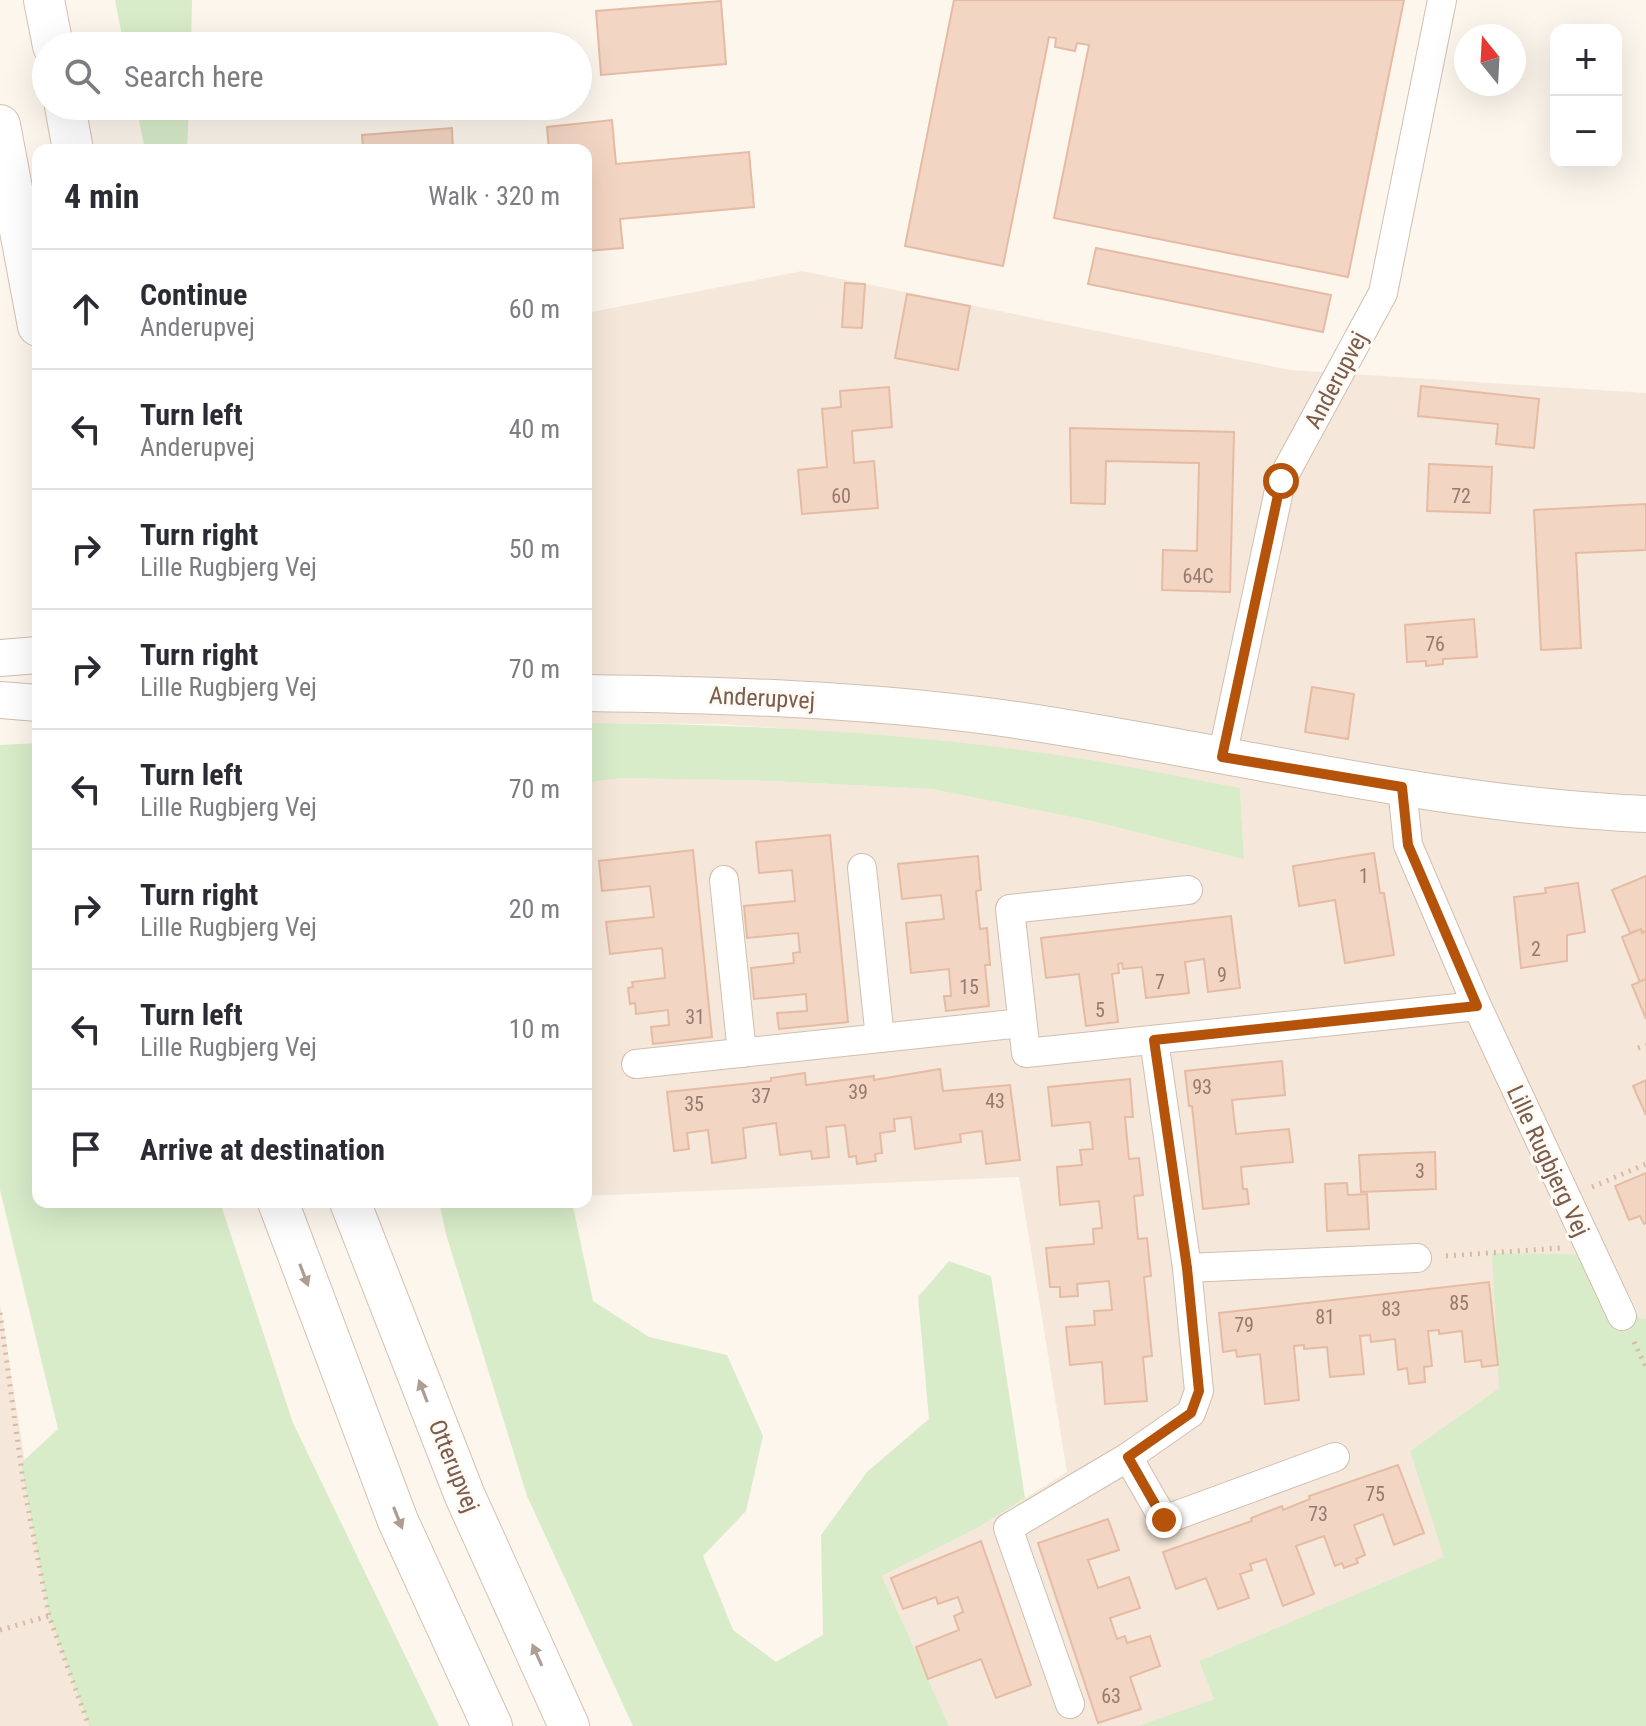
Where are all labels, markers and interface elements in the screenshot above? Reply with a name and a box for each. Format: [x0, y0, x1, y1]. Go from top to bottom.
north arrow [1454, 24, 1526, 96]
map controls [1550, 24, 1622, 168]
button: + [1550, 24, 1622, 96]
search box [32, 32, 592, 120]
icon: search [60, 54, 104, 98]
text: Search here [124, 59, 264, 94]
button: − [1550, 96, 1622, 168]
text: 4 min [64, 176, 140, 216]
text: Walk · 320 m [428, 181, 560, 211]
text: Continue [140, 277, 247, 312]
icon: ahead [64, 287, 108, 331]
text: 60 m [509, 294, 560, 324]
text: Anderupvej [140, 312, 255, 342]
street label: Anderupvej [1299, 327, 1373, 433]
text: Turn left [140, 397, 243, 432]
icon: left [64, 407, 108, 451]
text: 40 m [509, 414, 560, 444]
text: Anderupvej [140, 432, 255, 462]
route start [1263, 463, 1299, 499]
house number: 60 [831, 484, 851, 508]
house number: 72 [1451, 484, 1471, 508]
text: Turn right [140, 517, 258, 552]
icon: right [64, 527, 108, 571]
text: 50 m [509, 534, 560, 564]
text: Lille Rugbjerg Vej [140, 552, 317, 582]
house number: 64C [1182, 564, 1214, 588]
house number: 76 [1425, 632, 1445, 656]
text: Turn right [140, 637, 258, 672]
icon: right [64, 647, 108, 691]
text: 70 m [509, 654, 560, 684]
text: Lille Rugbjerg Vej [140, 672, 317, 702]
street label: Anderupvej [708, 681, 816, 715]
text: Turn left [140, 757, 243, 792]
icon: left [64, 767, 108, 811]
text: 70 m [509, 774, 560, 804]
text: Lille Rugbjerg Vej [140, 792, 317, 822]
house number: 1 [1359, 864, 1369, 888]
text: Turn right [140, 877, 258, 912]
icon: right [64, 887, 108, 931]
text: 20 m [509, 894, 560, 924]
text: Lille Rugbjerg Vej [140, 912, 317, 942]
house number: 2 [1531, 937, 1541, 961]
house number: 9 [1217, 963, 1227, 987]
house number: 7 [1155, 970, 1165, 994]
house number: 15 [959, 975, 979, 999]
text: Turn left [140, 997, 243, 1032]
house number: 5 [1095, 998, 1105, 1022]
house number: 31 [685, 1005, 705, 1029]
icon: left [64, 1007, 108, 1051]
text: 10 m [509, 1014, 560, 1044]
text: Lille Rugbjerg Vej [140, 1032, 317, 1062]
house number: 93 [1192, 1075, 1212, 1099]
house number: 39 [848, 1080, 868, 1104]
street label: Lille Rugbjerg Vej [1501, 1081, 1595, 1241]
house number: 37 [751, 1084, 771, 1108]
house number: 43 [985, 1089, 1005, 1113]
house number: 35 [684, 1092, 704, 1116]
icon: arrive [64, 1127, 108, 1171]
text: Arrive at destination [140, 1132, 385, 1167]
house number: 3 [1415, 1159, 1425, 1183]
one-way arrow [298, 1263, 311, 1287]
house number: 85 [1449, 1291, 1469, 1315]
house number: 83 [1381, 1297, 1401, 1321]
house number: 81 [1315, 1305, 1335, 1329]
house number: 79 [1234, 1313, 1254, 1337]
one-way arrow [416, 1378, 429, 1402]
street label: Otterupvej [423, 1416, 485, 1516]
house number: 75 [1365, 1482, 1385, 1506]
route end [1146, 1502, 1182, 1538]
house number: 73 [1308, 1502, 1328, 1526]
one-way arrow [391, 1506, 404, 1530]
one-way arrow [530, 1643, 544, 1667]
house number: 63 [1101, 1684, 1121, 1708]

